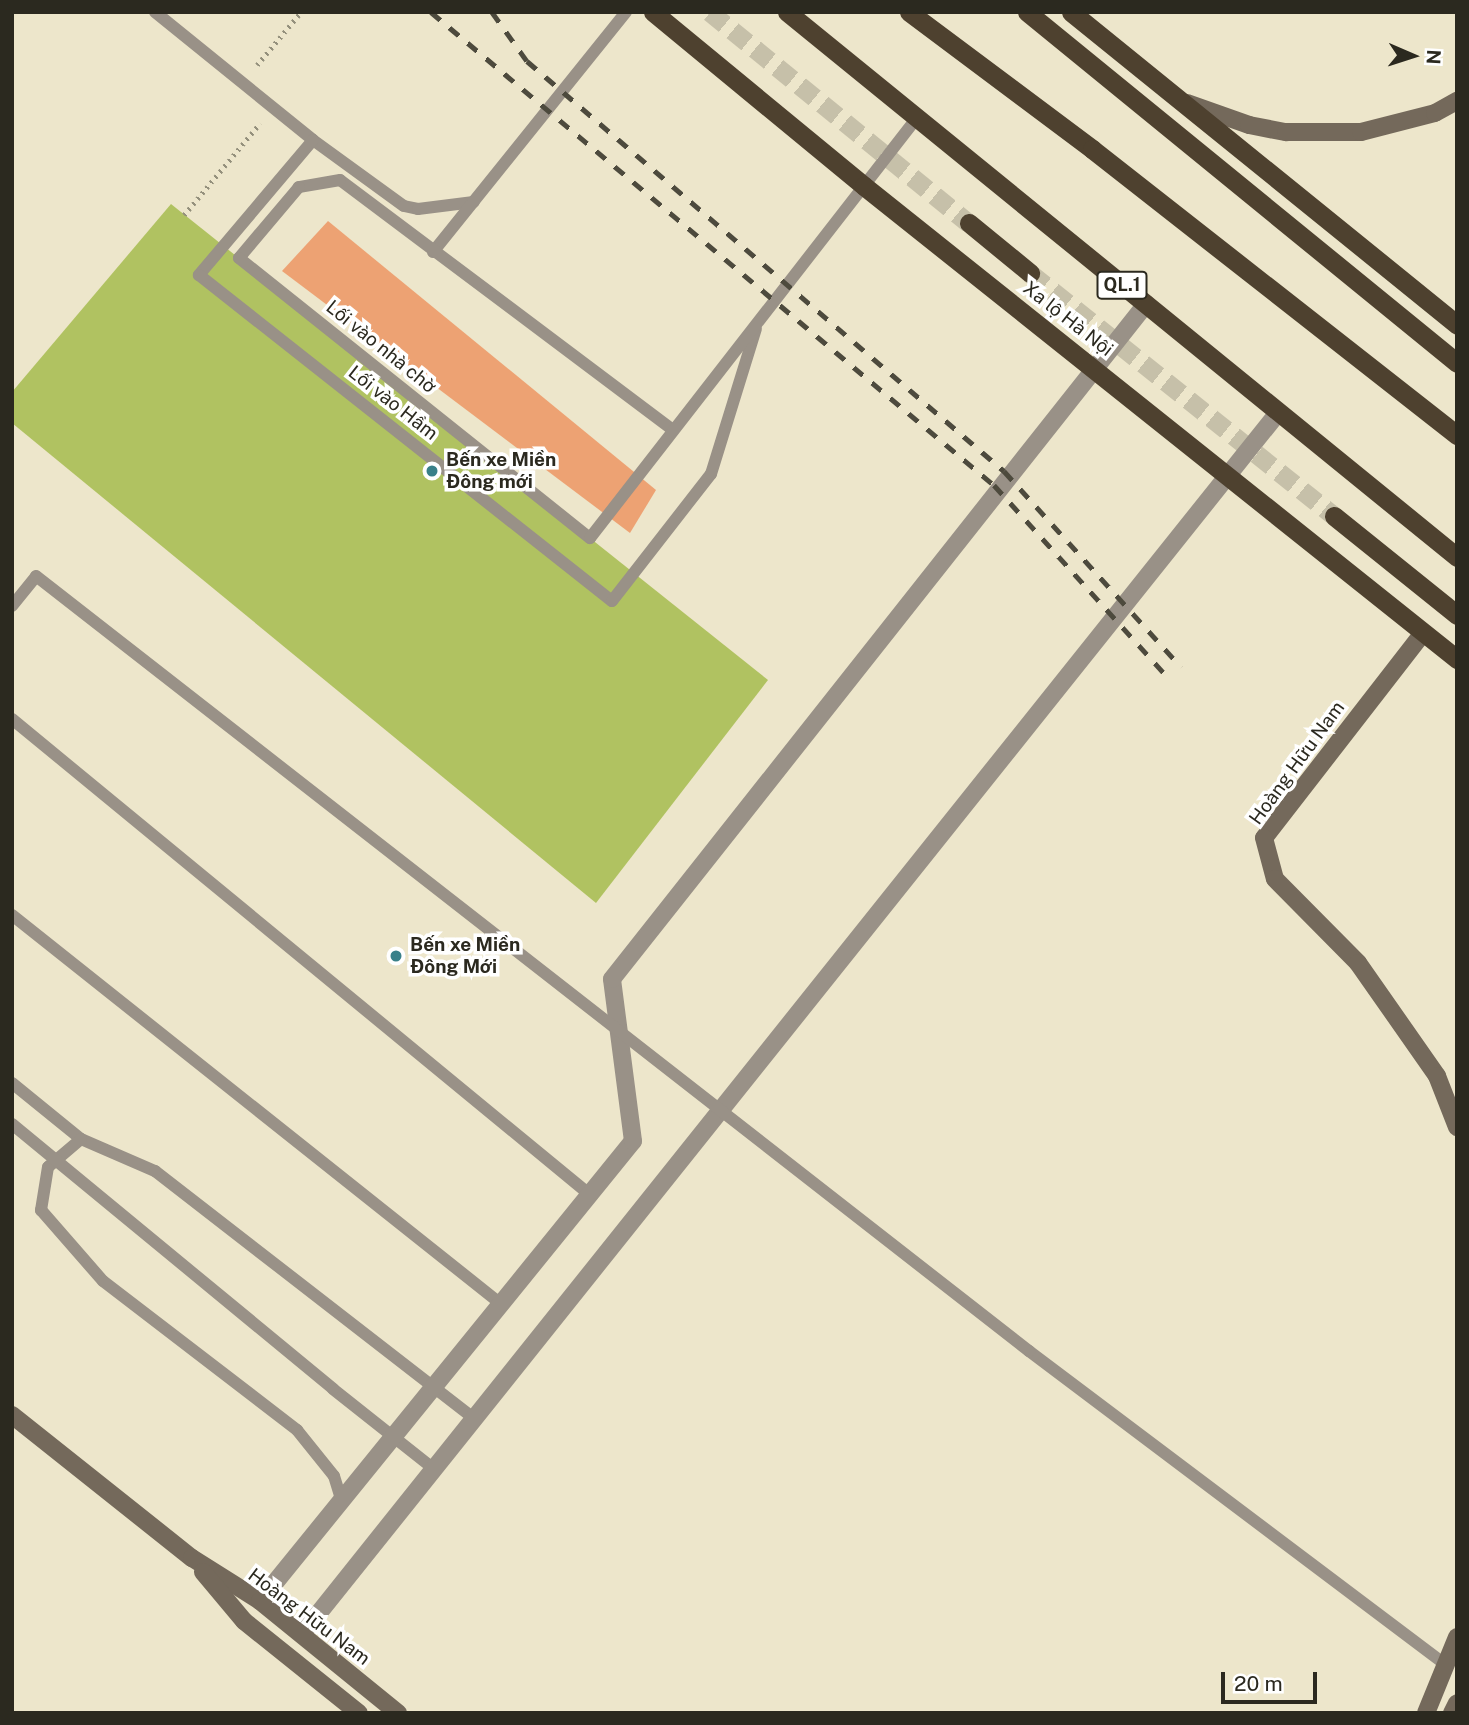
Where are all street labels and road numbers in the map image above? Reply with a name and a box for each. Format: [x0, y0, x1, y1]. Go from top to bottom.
road number: QL.1 [1096, 270, 1148, 300]
street label: Xa lộ Hà Nội [1018, 277, 1118, 361]
street label: Lối vào nhà chờ [321, 296, 441, 398]
street label: Lối vào Hầm [344, 361, 442, 445]
street label: Hoàng Hữu Nam [1245, 697, 1349, 829]
street label: Hoàng Hữu Nam [244, 1564, 374, 1670]

